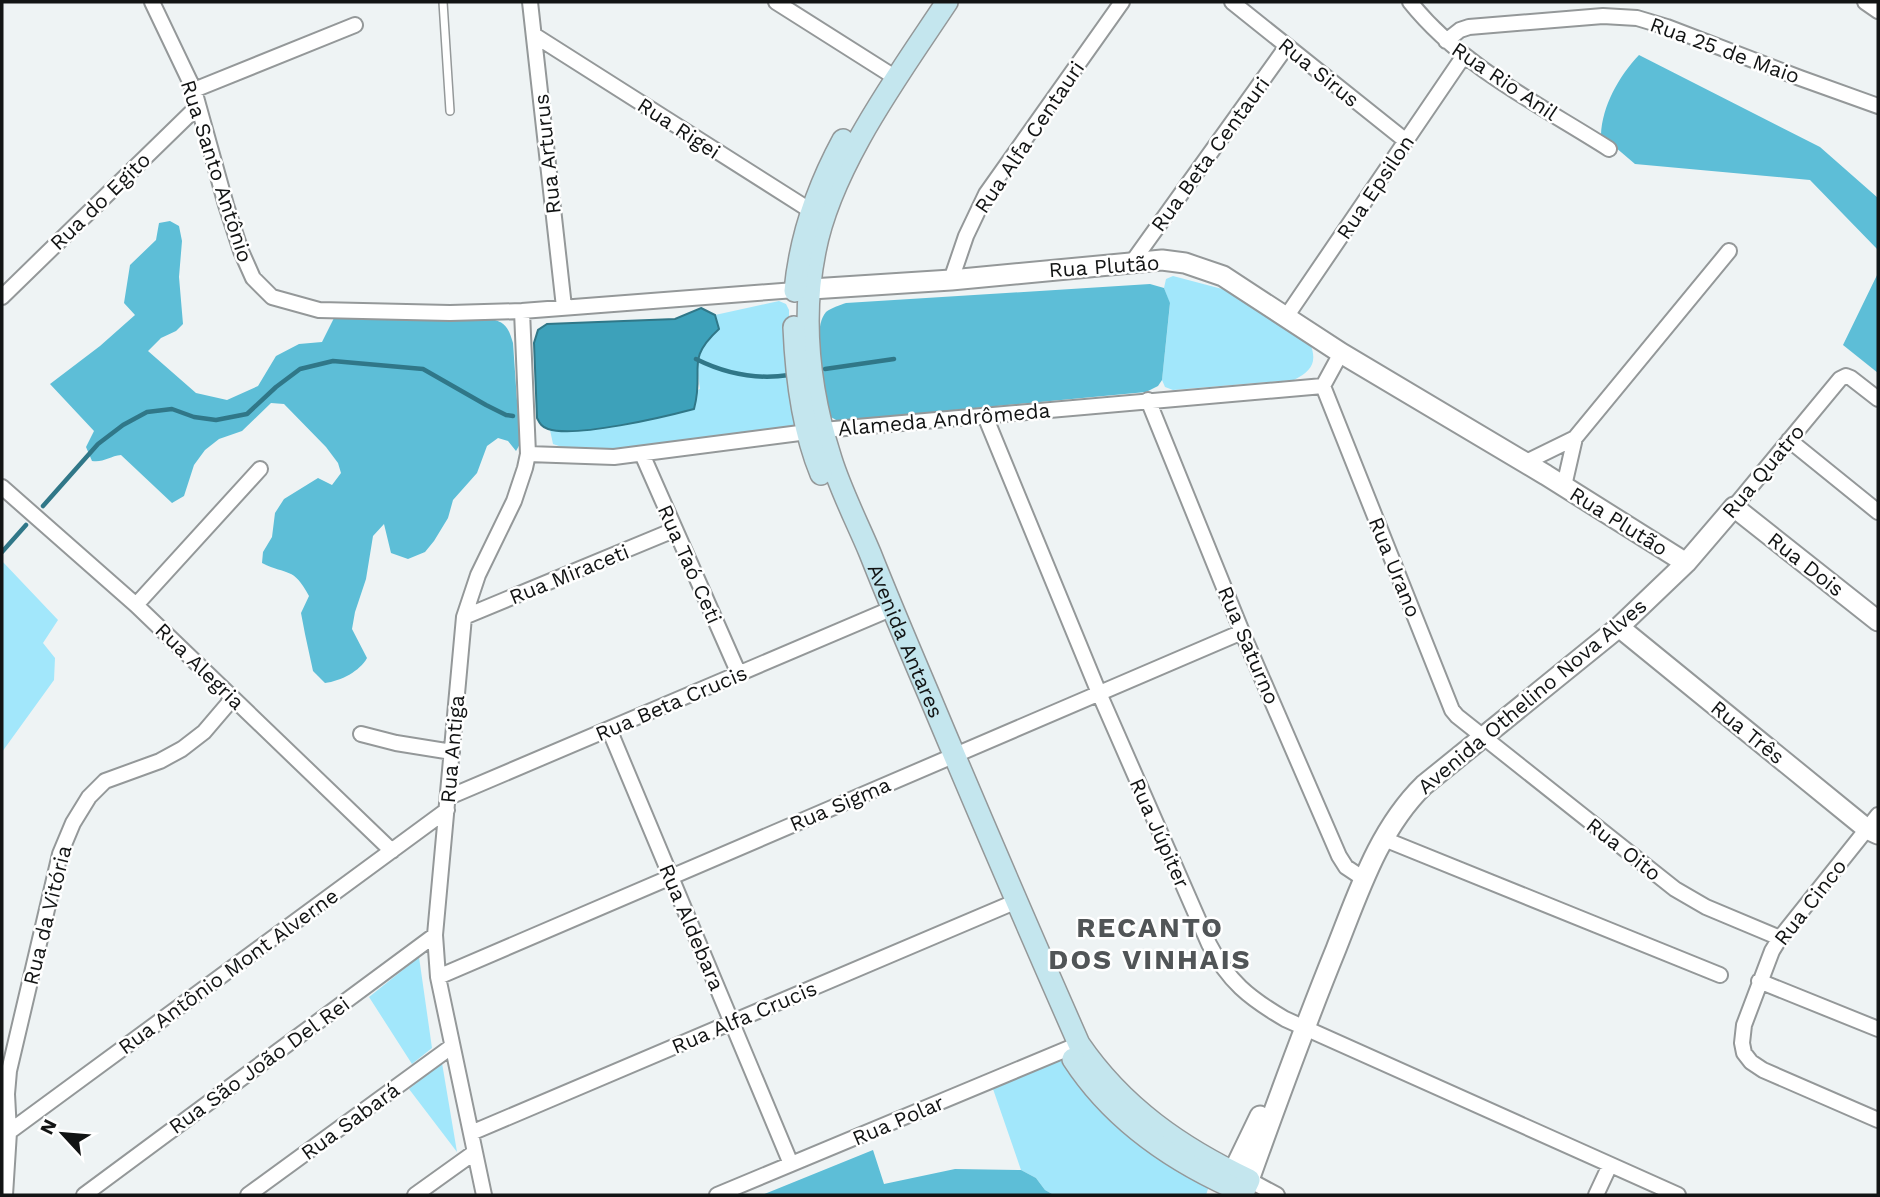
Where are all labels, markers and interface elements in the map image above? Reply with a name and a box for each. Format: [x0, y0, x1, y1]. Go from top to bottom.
street label: Rua 25 de Maio [1647, 11, 1803, 89]
street label: Rua Sirus [1274, 32, 1364, 112]
street label: Rua Rio Anil [1447, 36, 1563, 126]
street label: Rua Alfa Centauri [969, 56, 1089, 218]
street label: Rua Beta Centauri [1145, 72, 1275, 236]
street label: Rua Santo Antônio [176, 77, 258, 265]
street label: Rua Rigei [633, 92, 725, 164]
street label: Rua Arturus [528, 93, 566, 215]
street label: Rua Epsilon [1331, 130, 1419, 244]
street label: Rua do Egito [45, 147, 155, 255]
street label: Rua Plutão [1048, 250, 1160, 282]
street label: Alameda Andrômeda [837, 397, 1051, 441]
street label: Rua Quatro [1716, 419, 1810, 523]
street label: Rua Plutão [1565, 481, 1673, 561]
street label: Rua Taó Ceti [653, 501, 727, 627]
street label: Rua Urano [1364, 513, 1426, 621]
street label: Rua Dois [1763, 527, 1849, 601]
street label: Rua Miraceti [505, 539, 633, 609]
street label: Avenida Antares [863, 560, 950, 721]
street label: Rua Saturno [1213, 582, 1285, 708]
street label: Avenida Othelino Nova Alves [1412, 593, 1652, 799]
street label: Rua Alegria [150, 617, 250, 715]
street label: Rua Beta Crucis [591, 660, 751, 746]
street label: Rua Antiga [435, 694, 469, 804]
street label: Rua Três [1706, 695, 1790, 769]
street label: Rua Sigma [786, 771, 894, 836]
street label: Rua Júpiter [1125, 774, 1196, 892]
street label: Rua Oito [1582, 812, 1666, 886]
street label: Rua da Vitória [18, 843, 76, 987]
street label: Rua Cinco [1769, 854, 1851, 950]
street label: Rua Aldebara [654, 860, 730, 994]
street label: Rua Antônio Mont Alverne [113, 883, 343, 1059]
district label: RECANTO DOS VINHAIS [1048, 911, 1252, 976]
street label: Rua Alfa Crucis [668, 975, 820, 1059]
street label: Rua São João Del Rei [164, 991, 354, 1139]
street label: Rua Sabará [296, 1077, 404, 1165]
street label: Rua Polar [848, 1089, 948, 1151]
north arrow [28, 1099, 98, 1169]
text: N [35, 1115, 62, 1138]

